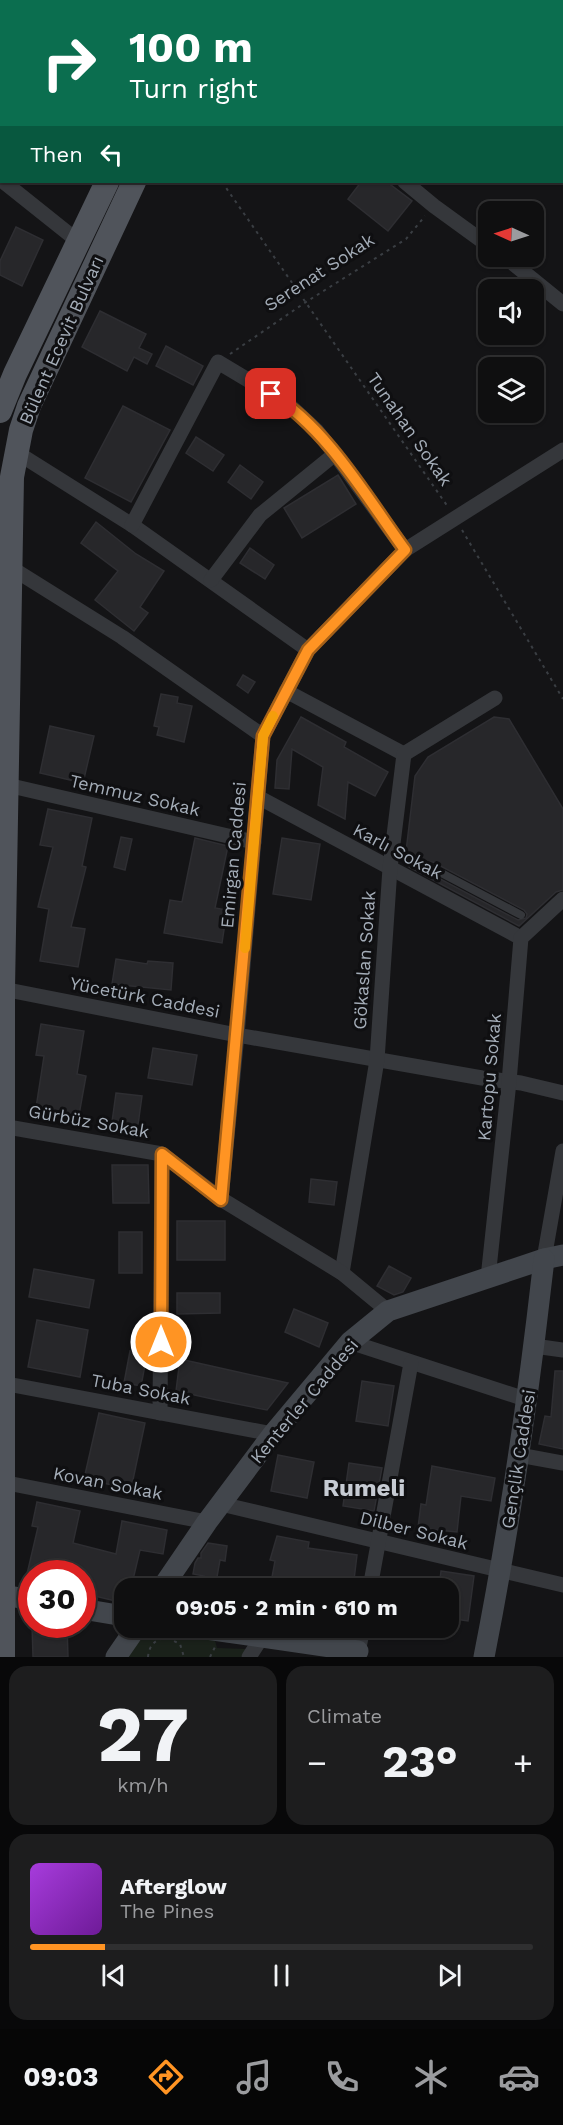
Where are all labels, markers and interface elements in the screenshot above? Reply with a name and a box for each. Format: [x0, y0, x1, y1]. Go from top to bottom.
text: 100 m [129, 23, 253, 72]
icon: right [30, 24, 108, 102]
text: Turn right [129, 73, 258, 105]
icon: left [95, 138, 128, 171]
text: Then [30, 142, 83, 167]
north arrow [478, 201, 544, 267]
map controls [478, 201, 544, 423]
street label: Serenat Sokak [260, 229, 378, 315]
street label: Bülent Ecevit Bulvarı [14, 253, 108, 427]
button: sound [478, 279, 544, 345]
button: layers [478, 357, 544, 423]
pin [245, 368, 296, 419]
street label: Tunahan Sokak [363, 368, 457, 490]
icon: arrive [254, 377, 287, 410]
street label: Temmuz Sokak [68, 770, 202, 820]
street label: Emirgan Caddesi [216, 781, 250, 929]
street label: Karlı Sokak [350, 819, 446, 883]
street label: Gökaslan Sokak [349, 890, 379, 1030]
street label: Yücetürk Caddesi [68, 972, 222, 1022]
street label: Kartopu Sokak [473, 1012, 505, 1142]
street label: Gürbüz Sokak [27, 1100, 151, 1142]
position arrow [129, 1310, 193, 1374]
street label: Kenterler Caddesi [246, 1334, 362, 1468]
street label: Tuba Sokak [90, 1369, 192, 1409]
street label: Gençlik Caddesi [497, 1388, 539, 1530]
street label: Kovan Sokak [51, 1462, 165, 1504]
district label: Rumeli [323, 1474, 405, 1502]
street label: Dilber Sokak [358, 1506, 470, 1554]
speed limit sign: 30 [18, 1560, 96, 1638]
text: 09:05 · 2 min · 610 m [175, 1595, 398, 1620]
text: 27 [97, 1688, 189, 1780]
text: Climate [307, 1704, 382, 1728]
text: 23° [382, 1735, 458, 1788]
text: − [307, 1743, 327, 1782]
text: + [513, 1743, 533, 1782]
text: km/h [117, 1773, 169, 1797]
text: Afterglow [120, 1874, 227, 1899]
text: The Pines [120, 1899, 214, 1923]
icon: previous [97, 1959, 130, 1992]
icon: pause [265, 1959, 298, 1992]
icon: next [433, 1959, 466, 1992]
icon: directions [145, 2056, 187, 2098]
icon: music [233, 2056, 275, 2098]
icon: phone [321, 2056, 363, 2098]
icon: climate [410, 2056, 452, 2098]
icon: car [498, 2056, 540, 2098]
text: 09:03 [23, 2061, 98, 2093]

